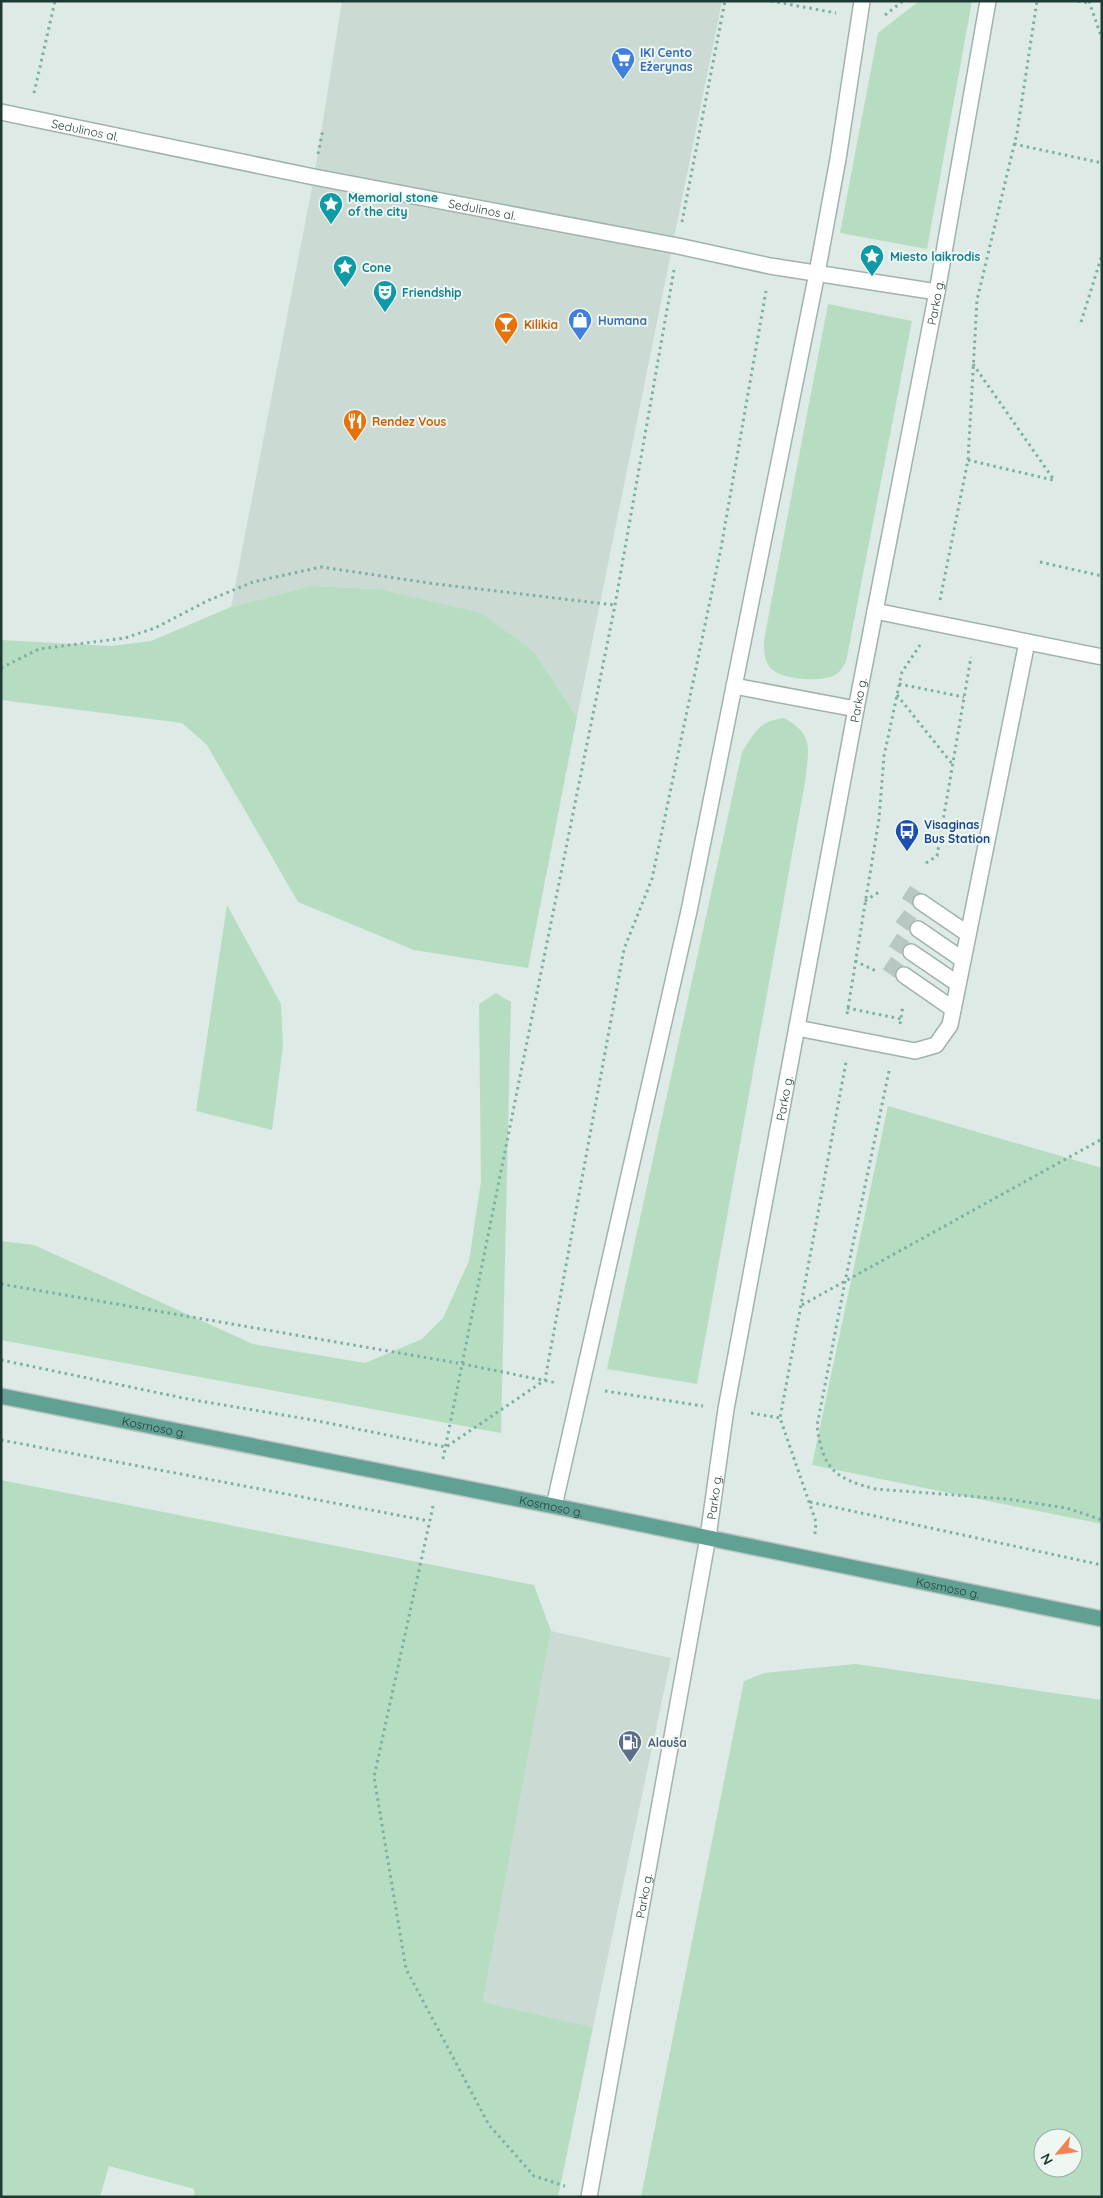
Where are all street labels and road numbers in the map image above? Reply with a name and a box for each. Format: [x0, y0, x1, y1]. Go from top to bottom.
street label: Sedulinos al. [50, 115, 120, 144]
street label: Sedulinos al. [447, 195, 517, 223]
street label: Parko g. [923, 279, 946, 326]
street label: Parko g. [846, 676, 869, 724]
street label: Parko g. [772, 1075, 795, 1122]
street label: Kosmoso g. [121, 1413, 187, 1440]
street label: Parko g. [703, 1474, 724, 1521]
street label: Kosmoso g. [518, 1492, 584, 1519]
street label: Kosmoso g. [915, 1573, 981, 1601]
street label: Parko g. [632, 1872, 655, 1920]

